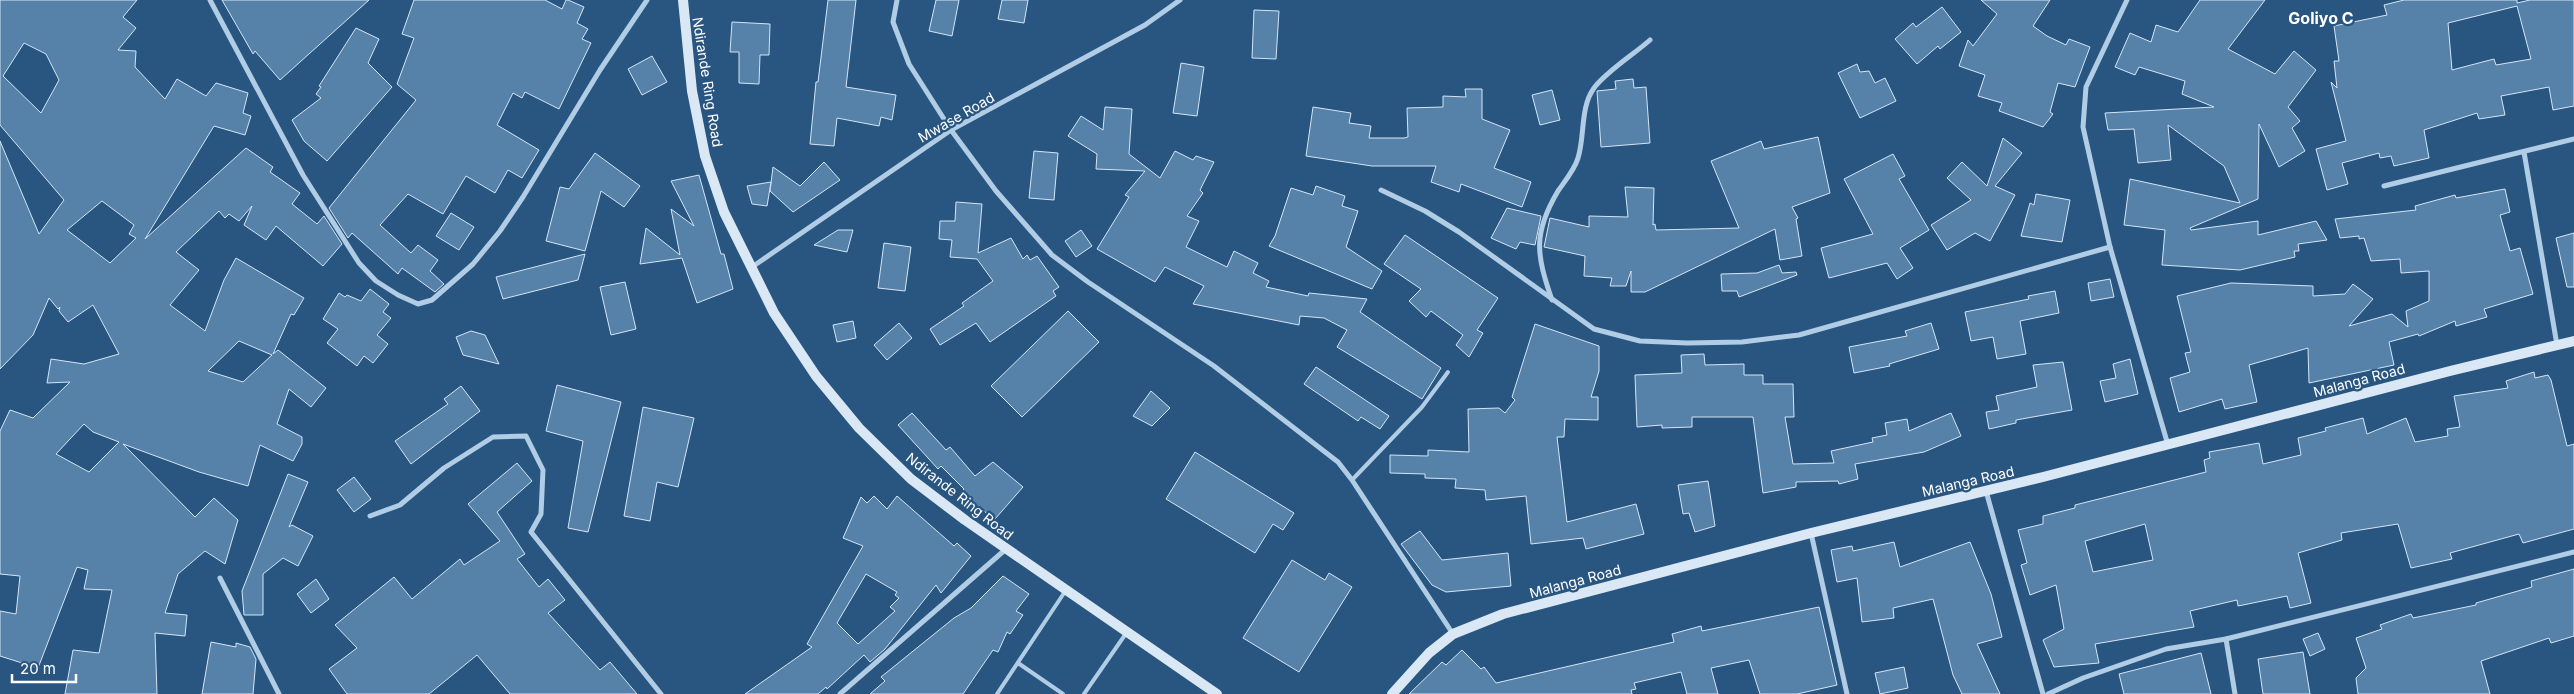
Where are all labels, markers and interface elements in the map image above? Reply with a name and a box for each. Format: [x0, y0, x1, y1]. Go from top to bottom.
district label: Goliyo C [2288, 8, 2354, 28]
street label: Ndirande Ring Road [689, 16, 727, 148]
street label: Mwase Road [915, 88, 997, 146]
street label: Malanga Road [2311, 360, 2407, 400]
street label: Ndirande Ring Road [903, 449, 1017, 543]
street label: Malanga Road [1920, 462, 2016, 500]
street label: Malanga Road [1527, 561, 1623, 601]
scale bar [12, 652, 76, 684]
text: 20 m [20, 659, 56, 678]

